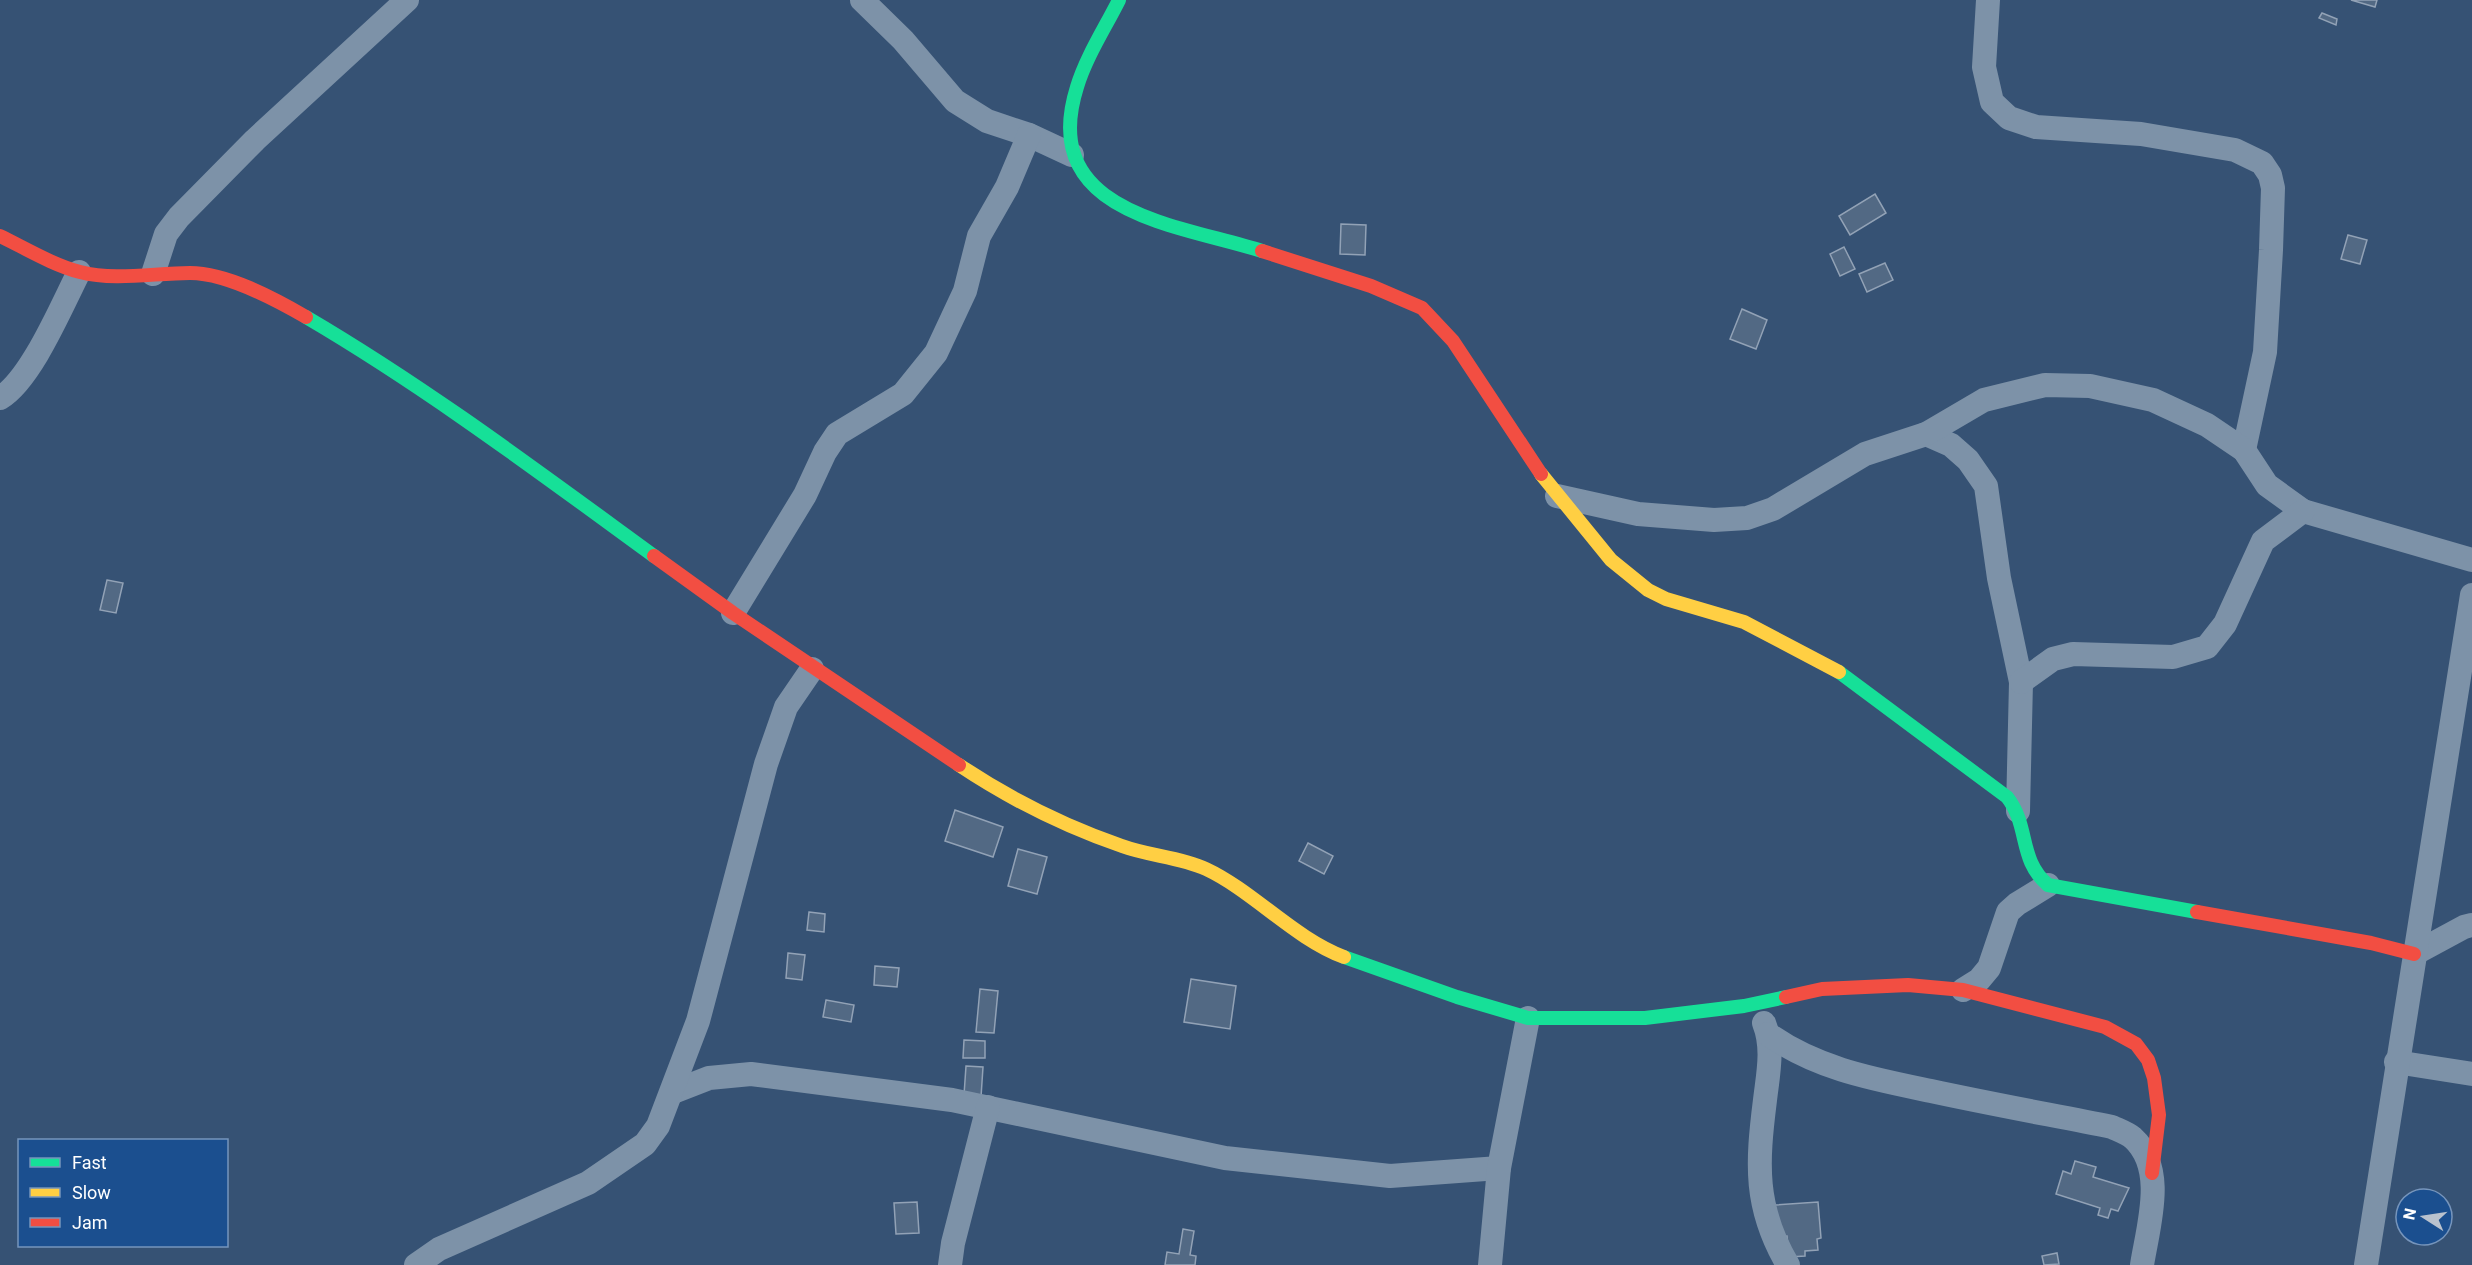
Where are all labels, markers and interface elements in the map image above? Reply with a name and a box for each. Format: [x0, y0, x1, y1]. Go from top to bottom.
legend [18, 1139, 228, 1247]
text: Fast [72, 1152, 107, 1173]
text: Slow [72, 1182, 111, 1203]
north arrow [2394, 1187, 2454, 1247]
text: N [2399, 1206, 2420, 1221]
text: Jam [72, 1212, 108, 1233]

